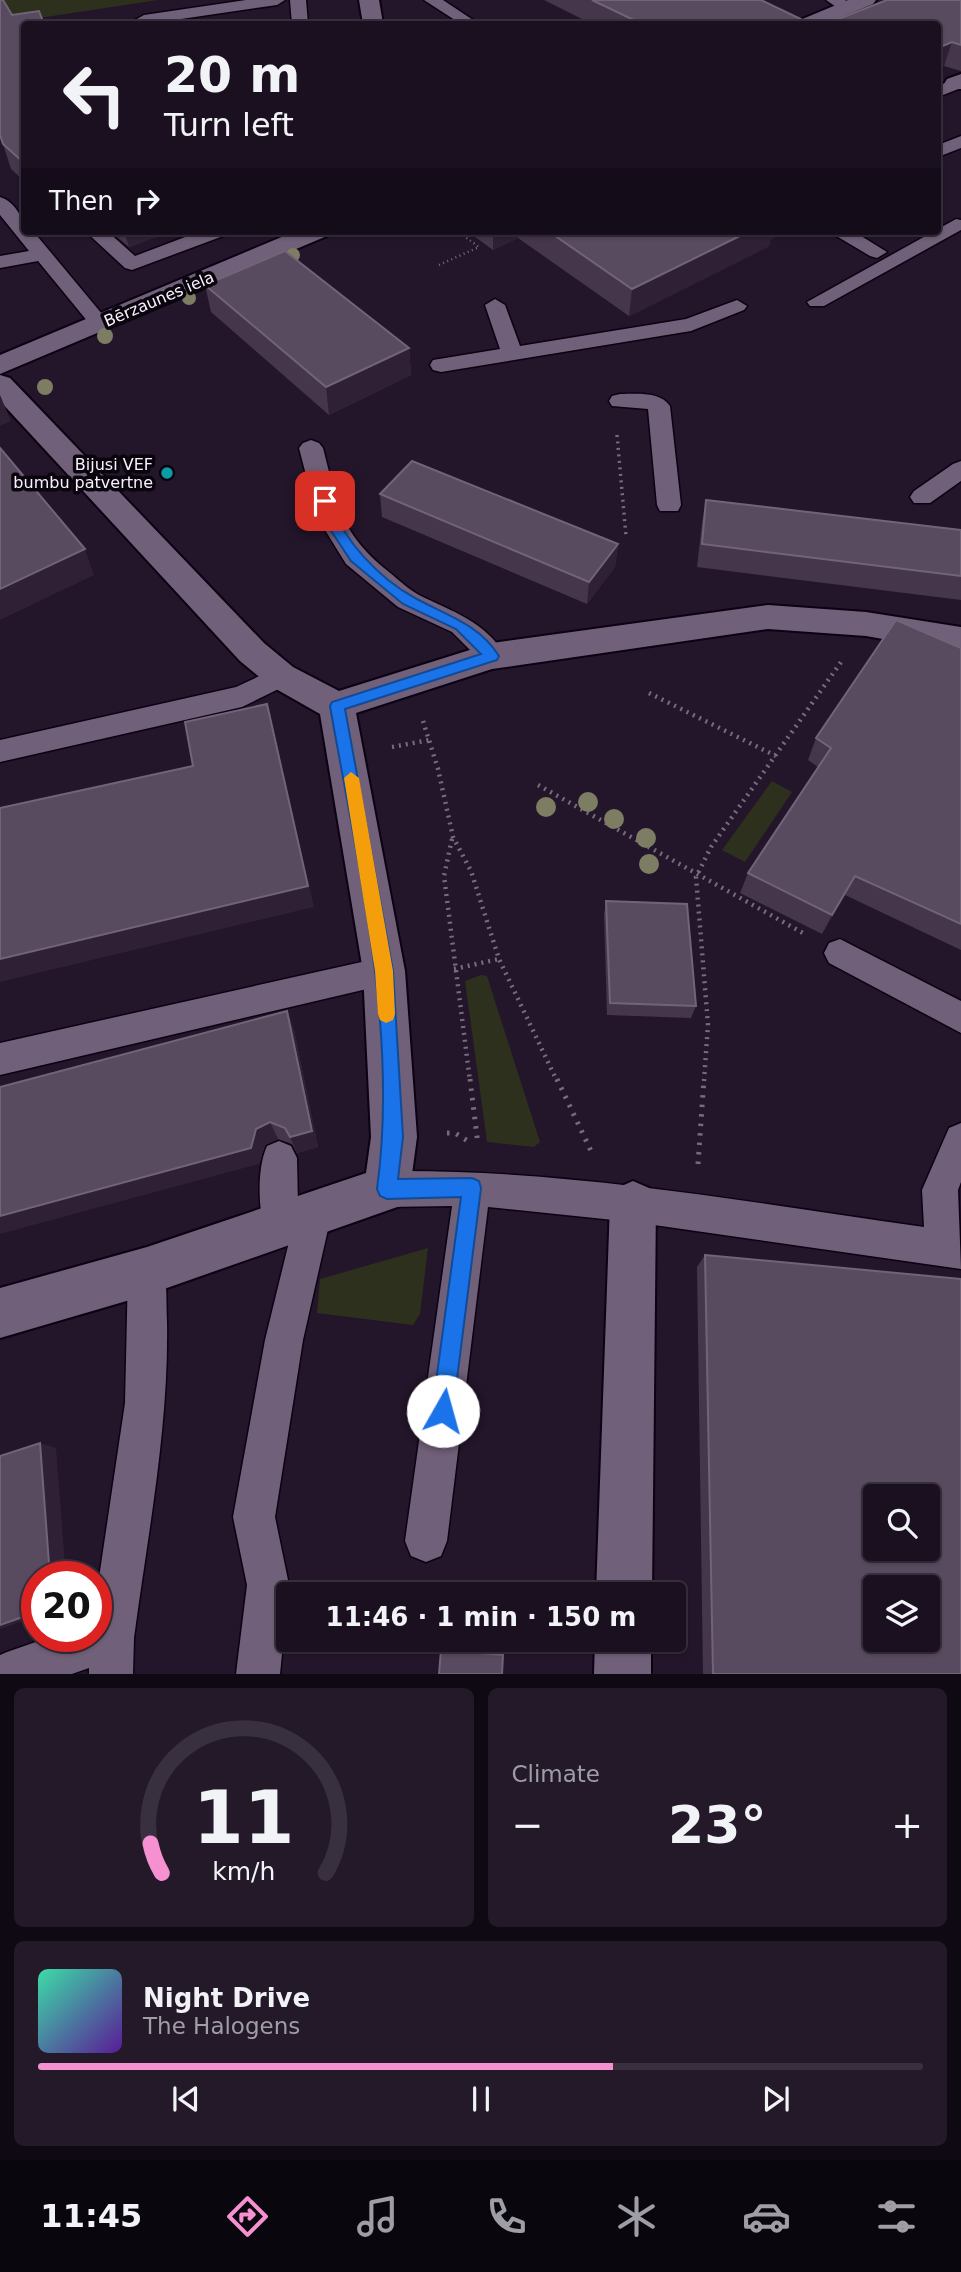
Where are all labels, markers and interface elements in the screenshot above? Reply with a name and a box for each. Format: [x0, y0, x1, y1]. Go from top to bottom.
text: 20 m [164, 47, 300, 104]
icon: left [49, 49, 140, 140]
text: Turn left [164, 106, 294, 144]
icon: right [128, 182, 166, 220]
text: Then [49, 186, 114, 216]
street label: Bērzaunes iela [101, 267, 217, 331]
place label: Bijusi VEF bumbu patvertne [13, 455, 153, 492]
marker: Bijusi VEF bumbu patvertne [159, 465, 175, 481]
pin [295, 471, 355, 531]
icon: arrive [306, 482, 344, 520]
position arrow [406, 1374, 480, 1448]
map controls [863, 1484, 940, 1652]
button: search [863, 1484, 940, 1561]
speed limit sign: 20 [21, 1561, 112, 1652]
button: layers [863, 1575, 940, 1652]
text: 11:46 · 1 min · 150 m [326, 1602, 636, 1632]
text: Climate [512, 1761, 600, 1787]
text: 11 [193, 1776, 294, 1861]
text: 23° [668, 1795, 766, 1855]
text: − [512, 1803, 543, 1847]
text: + [891, 1803, 923, 1847]
text: km/h [212, 1857, 275, 1886]
text: Night Drive [143, 1983, 310, 2013]
text: The Halogens [143, 2013, 300, 2039]
icon: previous [167, 2080, 205, 2118]
icon: pause [462, 2080, 500, 2118]
icon: next [757, 2080, 795, 2118]
icon: directions [223, 2192, 272, 2241]
icon: music [353, 2192, 402, 2241]
icon: phone [482, 2192, 531, 2241]
icon: climate [612, 2192, 661, 2241]
icon: car [742, 2192, 791, 2241]
icon: filters [872, 2192, 921, 2241]
text: 11:45 [40, 2197, 142, 2235]

